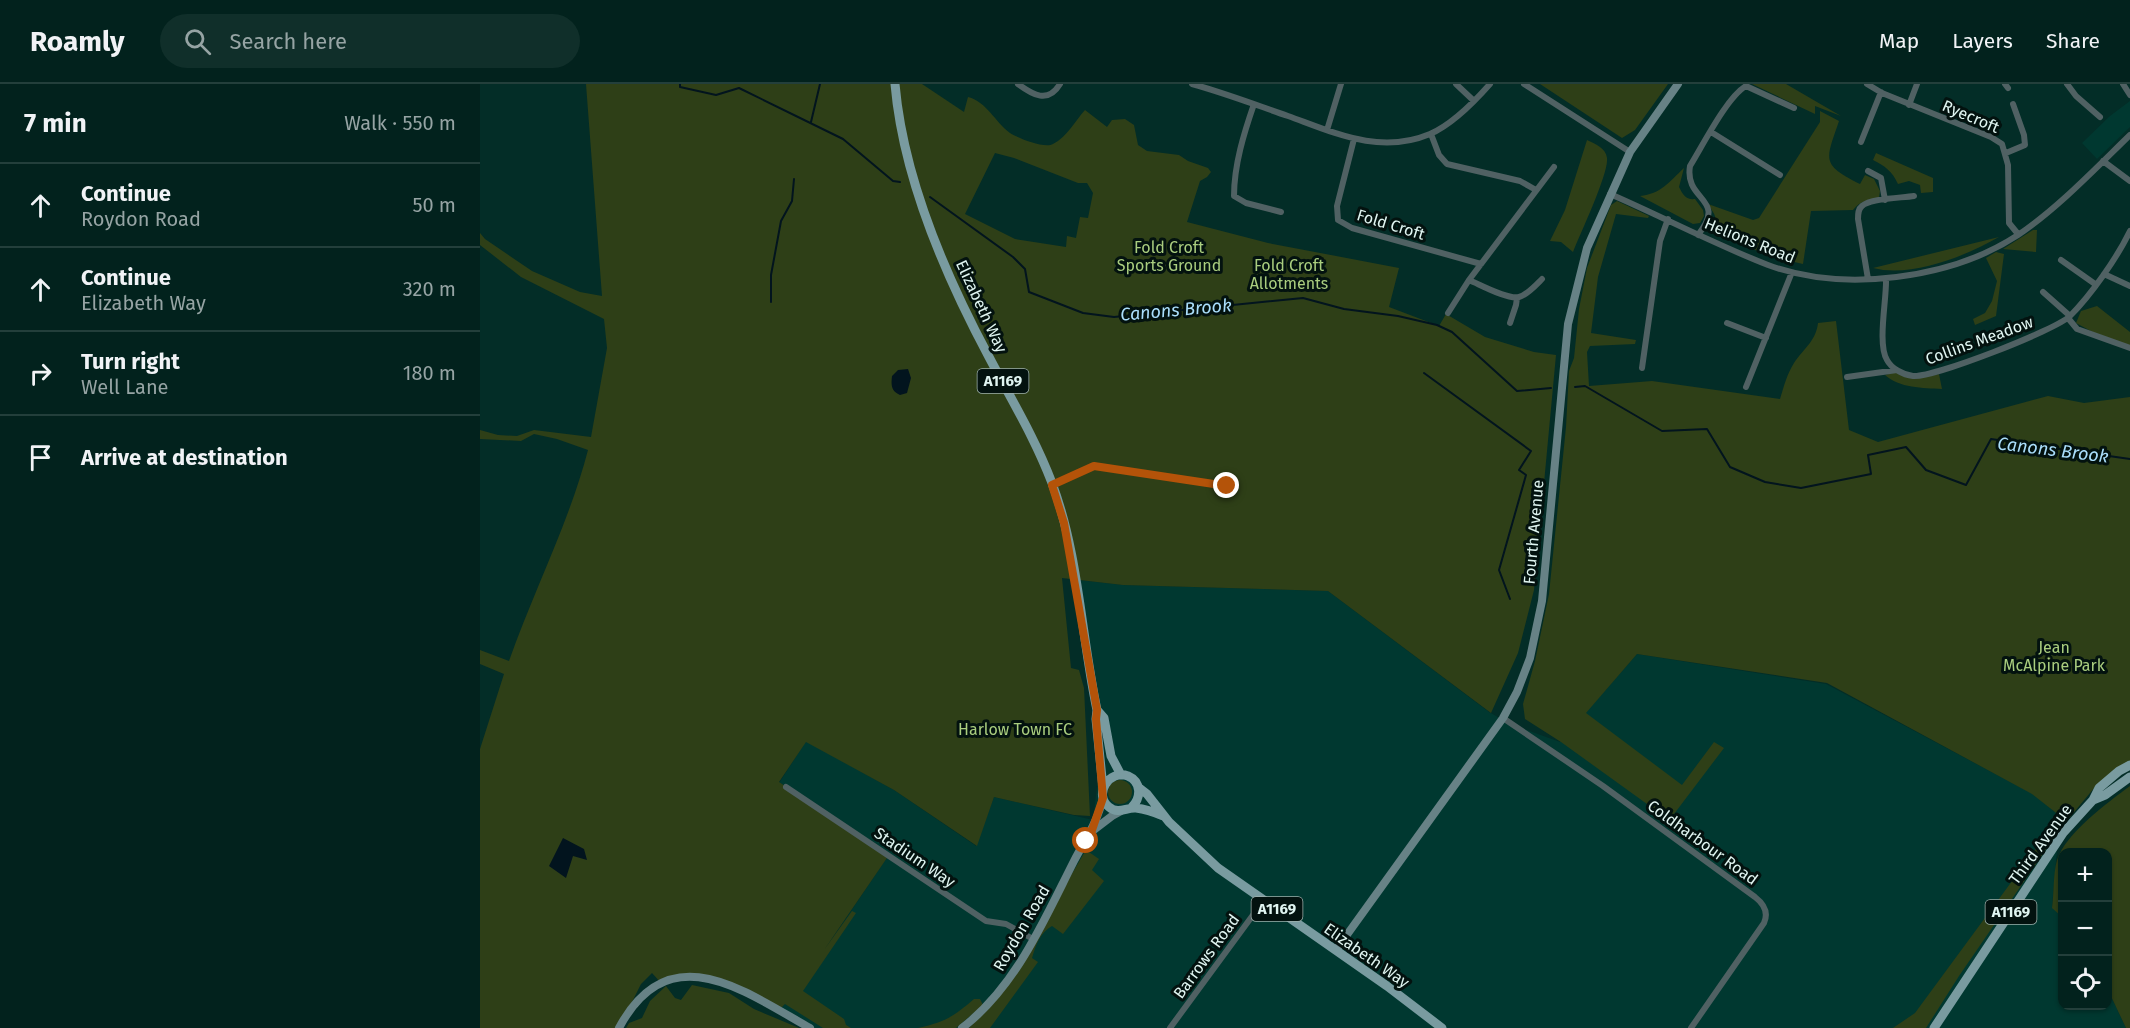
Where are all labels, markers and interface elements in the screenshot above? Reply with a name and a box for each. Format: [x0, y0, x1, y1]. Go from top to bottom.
search box [160, 14, 580, 68]
text: Roamly [30, 25, 124, 58]
icon: search [181, 25, 214, 58]
text: Search here [229, 28, 347, 55]
text: Map [1879, 28, 1919, 54]
text: Layers [1952, 28, 2013, 54]
text: Share [2046, 28, 2100, 54]
street label: Ryecroft [1939, 96, 2002, 137]
text: 7 min [24, 108, 87, 139]
text: Walk · 550 m [344, 111, 456, 135]
text: Continue [81, 180, 171, 207]
icon: ahead [24, 189, 57, 222]
text: 50 m [412, 193, 456, 217]
street label: Fold Croft [1355, 205, 1427, 244]
text: Roydon Road [81, 207, 201, 231]
street label: Helions Road [1702, 214, 1798, 267]
park label: Fold Croft Sports Ground [1117, 238, 1221, 275]
park label: Fold Croft Allotments [1250, 256, 1328, 293]
street label: Elizabeth Way [952, 257, 1011, 356]
text: Continue [81, 264, 171, 291]
icon: ahead [24, 273, 57, 306]
text: 320 m [403, 277, 456, 301]
text: Elizabeth Way [81, 291, 206, 315]
water label: Canons Brook [1119, 294, 1233, 326]
street label: Collins Meadow [1923, 312, 2036, 369]
text: Turn right [81, 348, 180, 375]
icon: right [24, 357, 57, 390]
text: 180 m [403, 361, 456, 385]
road number: A1169 [978, 369, 1028, 393]
text: Well Lane [81, 375, 169, 399]
water label: Canons Brook [1996, 432, 2110, 468]
icon: arrive [24, 441, 57, 474]
text: Arrive at destination [81, 444, 288, 471]
route end [1213, 472, 1239, 498]
street label: Fourth Avenue [1519, 479, 1548, 585]
park label: Jean McAlpine Park [2003, 638, 2106, 675]
park label: Harlow Town FC [958, 720, 1072, 739]
street label: Coldharbour Road [1644, 796, 1762, 889]
street label: Third Avenue [2005, 800, 2076, 888]
street label: Stadium Way [871, 823, 959, 892]
route start [1072, 827, 1098, 853]
map controls [2058, 848, 2112, 1010]
button: + [2058, 848, 2112, 902]
street label: Roydon Road [989, 882, 1054, 975]
road number: A1169 [1252, 897, 1302, 921]
road number: A1169 [1986, 900, 2036, 924]
button: − [2058, 902, 2112, 956]
street label: Barrows Road [1169, 910, 1243, 1002]
street label: Elizabeth Way [1320, 919, 1413, 992]
button: locate [2058, 956, 2112, 1010]

